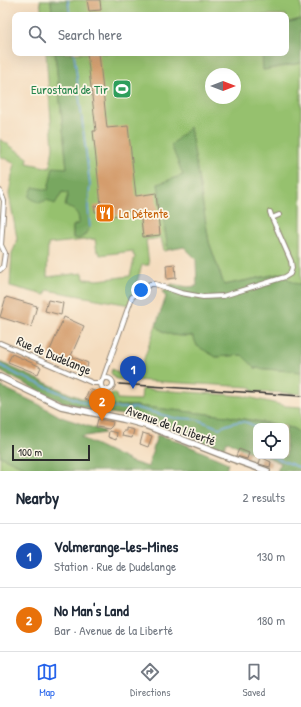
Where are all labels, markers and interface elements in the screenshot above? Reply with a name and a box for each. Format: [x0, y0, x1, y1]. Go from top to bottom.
search box [12, 12, 289, 56]
icon: search [26, 23, 48, 45]
text: Search here [58, 24, 122, 45]
north arrow [205, 68, 241, 104]
sports icon: Eurostand de Tir [111, 78, 133, 100]
place label: Eurostand de Tir [31, 80, 108, 98]
restaurant icon: La Détente [94, 202, 116, 224]
place label: La Détente [119, 204, 168, 222]
your location [131, 280, 151, 300]
street label: Rue de Dudelange [14, 331, 94, 379]
pin: 1 [120, 356, 146, 389]
pin: 2 [89, 388, 115, 421]
street label: Avenue de la Liberté [124, 401, 218, 449]
map controls [253, 423, 289, 459]
button: locate [253, 423, 289, 459]
scale bar [12, 443, 90, 462]
text: 100 m [18, 445, 42, 459]
text: Nearby [16, 486, 59, 509]
text: 2 results [243, 488, 285, 506]
text: Volmerange-les-Mines [54, 536, 178, 557]
text: 1 [27, 547, 31, 565]
text: 130 m [257, 547, 285, 565]
text: Station · Rue de Dudelange [54, 557, 176, 575]
text: No Man's Land [54, 600, 129, 621]
text: 2 [26, 611, 32, 629]
text: 180 m [257, 611, 285, 629]
text: Bar · Avenue de la Liberté [54, 621, 173, 639]
tab: Map [36, 661, 58, 699]
tab: Directions [130, 661, 171, 699]
tab: Saved [243, 661, 265, 699]

